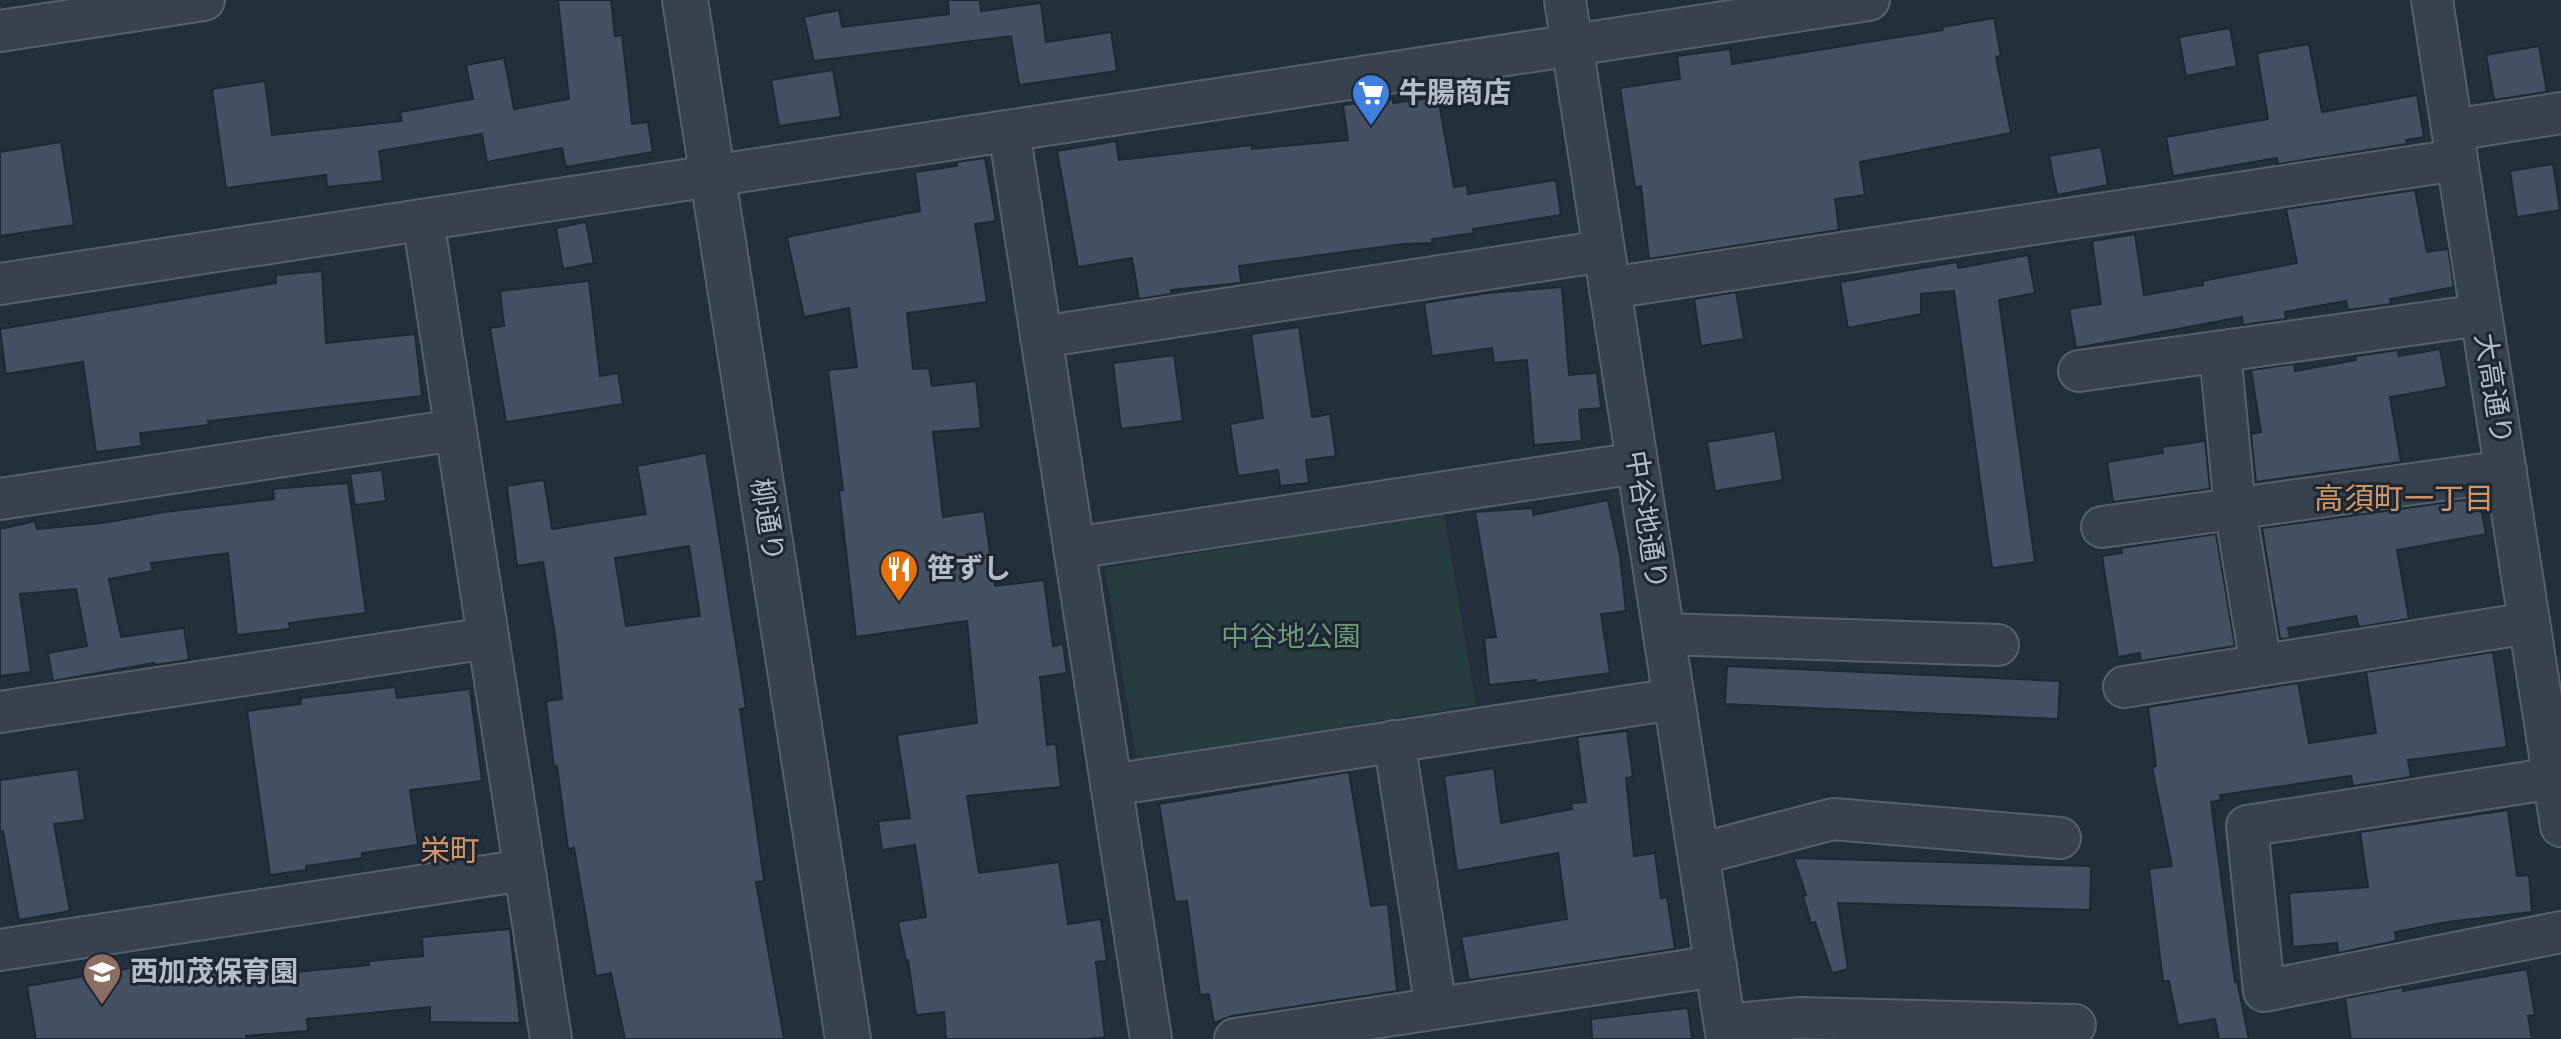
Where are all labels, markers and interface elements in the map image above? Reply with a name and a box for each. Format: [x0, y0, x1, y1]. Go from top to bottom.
supermarket icon: 牛腸商店 [1350, 72, 1392, 127]
place label: 牛腸商店 [1399, 76, 1511, 110]
street label: 大高通り [2467, 331, 2519, 447]
street label: 中谷地通り [1618, 448, 1674, 592]
street label: 柳通り [744, 476, 790, 564]
district label: 高須町一丁目 [2314, 481, 2494, 518]
restaurant icon: 笹ずし [878, 548, 920, 603]
place label: 笹ずし [927, 552, 1011, 586]
park label: 中谷地公園 [1221, 620, 1361, 654]
district label: 栄町 [420, 833, 480, 870]
school or university icon: 西加茂保育園 [81, 951, 123, 1006]
place label: 西加茂保育園 [130, 955, 298, 989]

